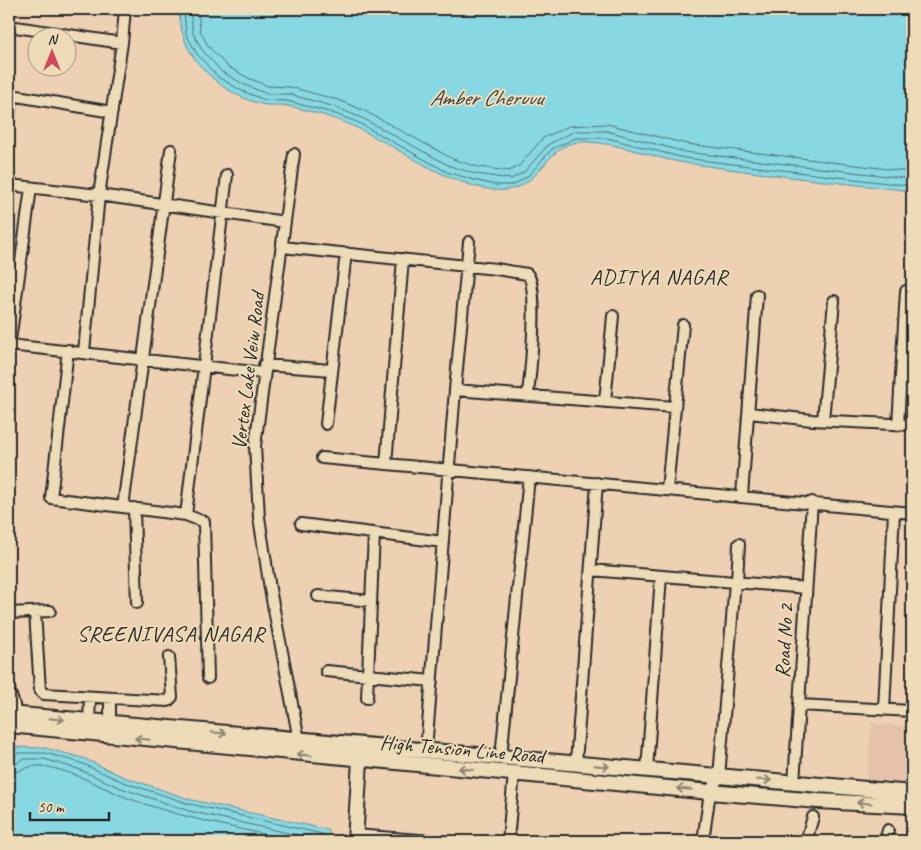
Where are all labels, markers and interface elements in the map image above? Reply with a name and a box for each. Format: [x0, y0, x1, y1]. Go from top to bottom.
north arrow [28, 28, 78, 78]
text: N [48, 31, 59, 48]
water label: Amber Cheruvu [430, 84, 546, 112]
district label: ADITYA NAGAR [590, 263, 730, 291]
street label: Vertex Lake Veiw Road [225, 288, 271, 451]
street label: Road No 2 [769, 602, 799, 679]
district label: SREENIVASA NAGAR [77, 620, 267, 648]
one-way arrow [49, 714, 65, 724]
one-way arrow [211, 728, 227, 738]
street label: High Tension Line Road [379, 729, 549, 769]
one-way arrow [134, 734, 150, 744]
one-way arrow [296, 750, 312, 760]
one-way arrow [594, 761, 610, 771]
one-way arrow [458, 764, 474, 774]
one-way arrow [755, 776, 771, 785]
one-way arrow [676, 784, 692, 794]
scale bar [30, 790, 109, 822]
text: 50 m [38, 798, 65, 817]
one-way arrow [856, 799, 872, 808]

